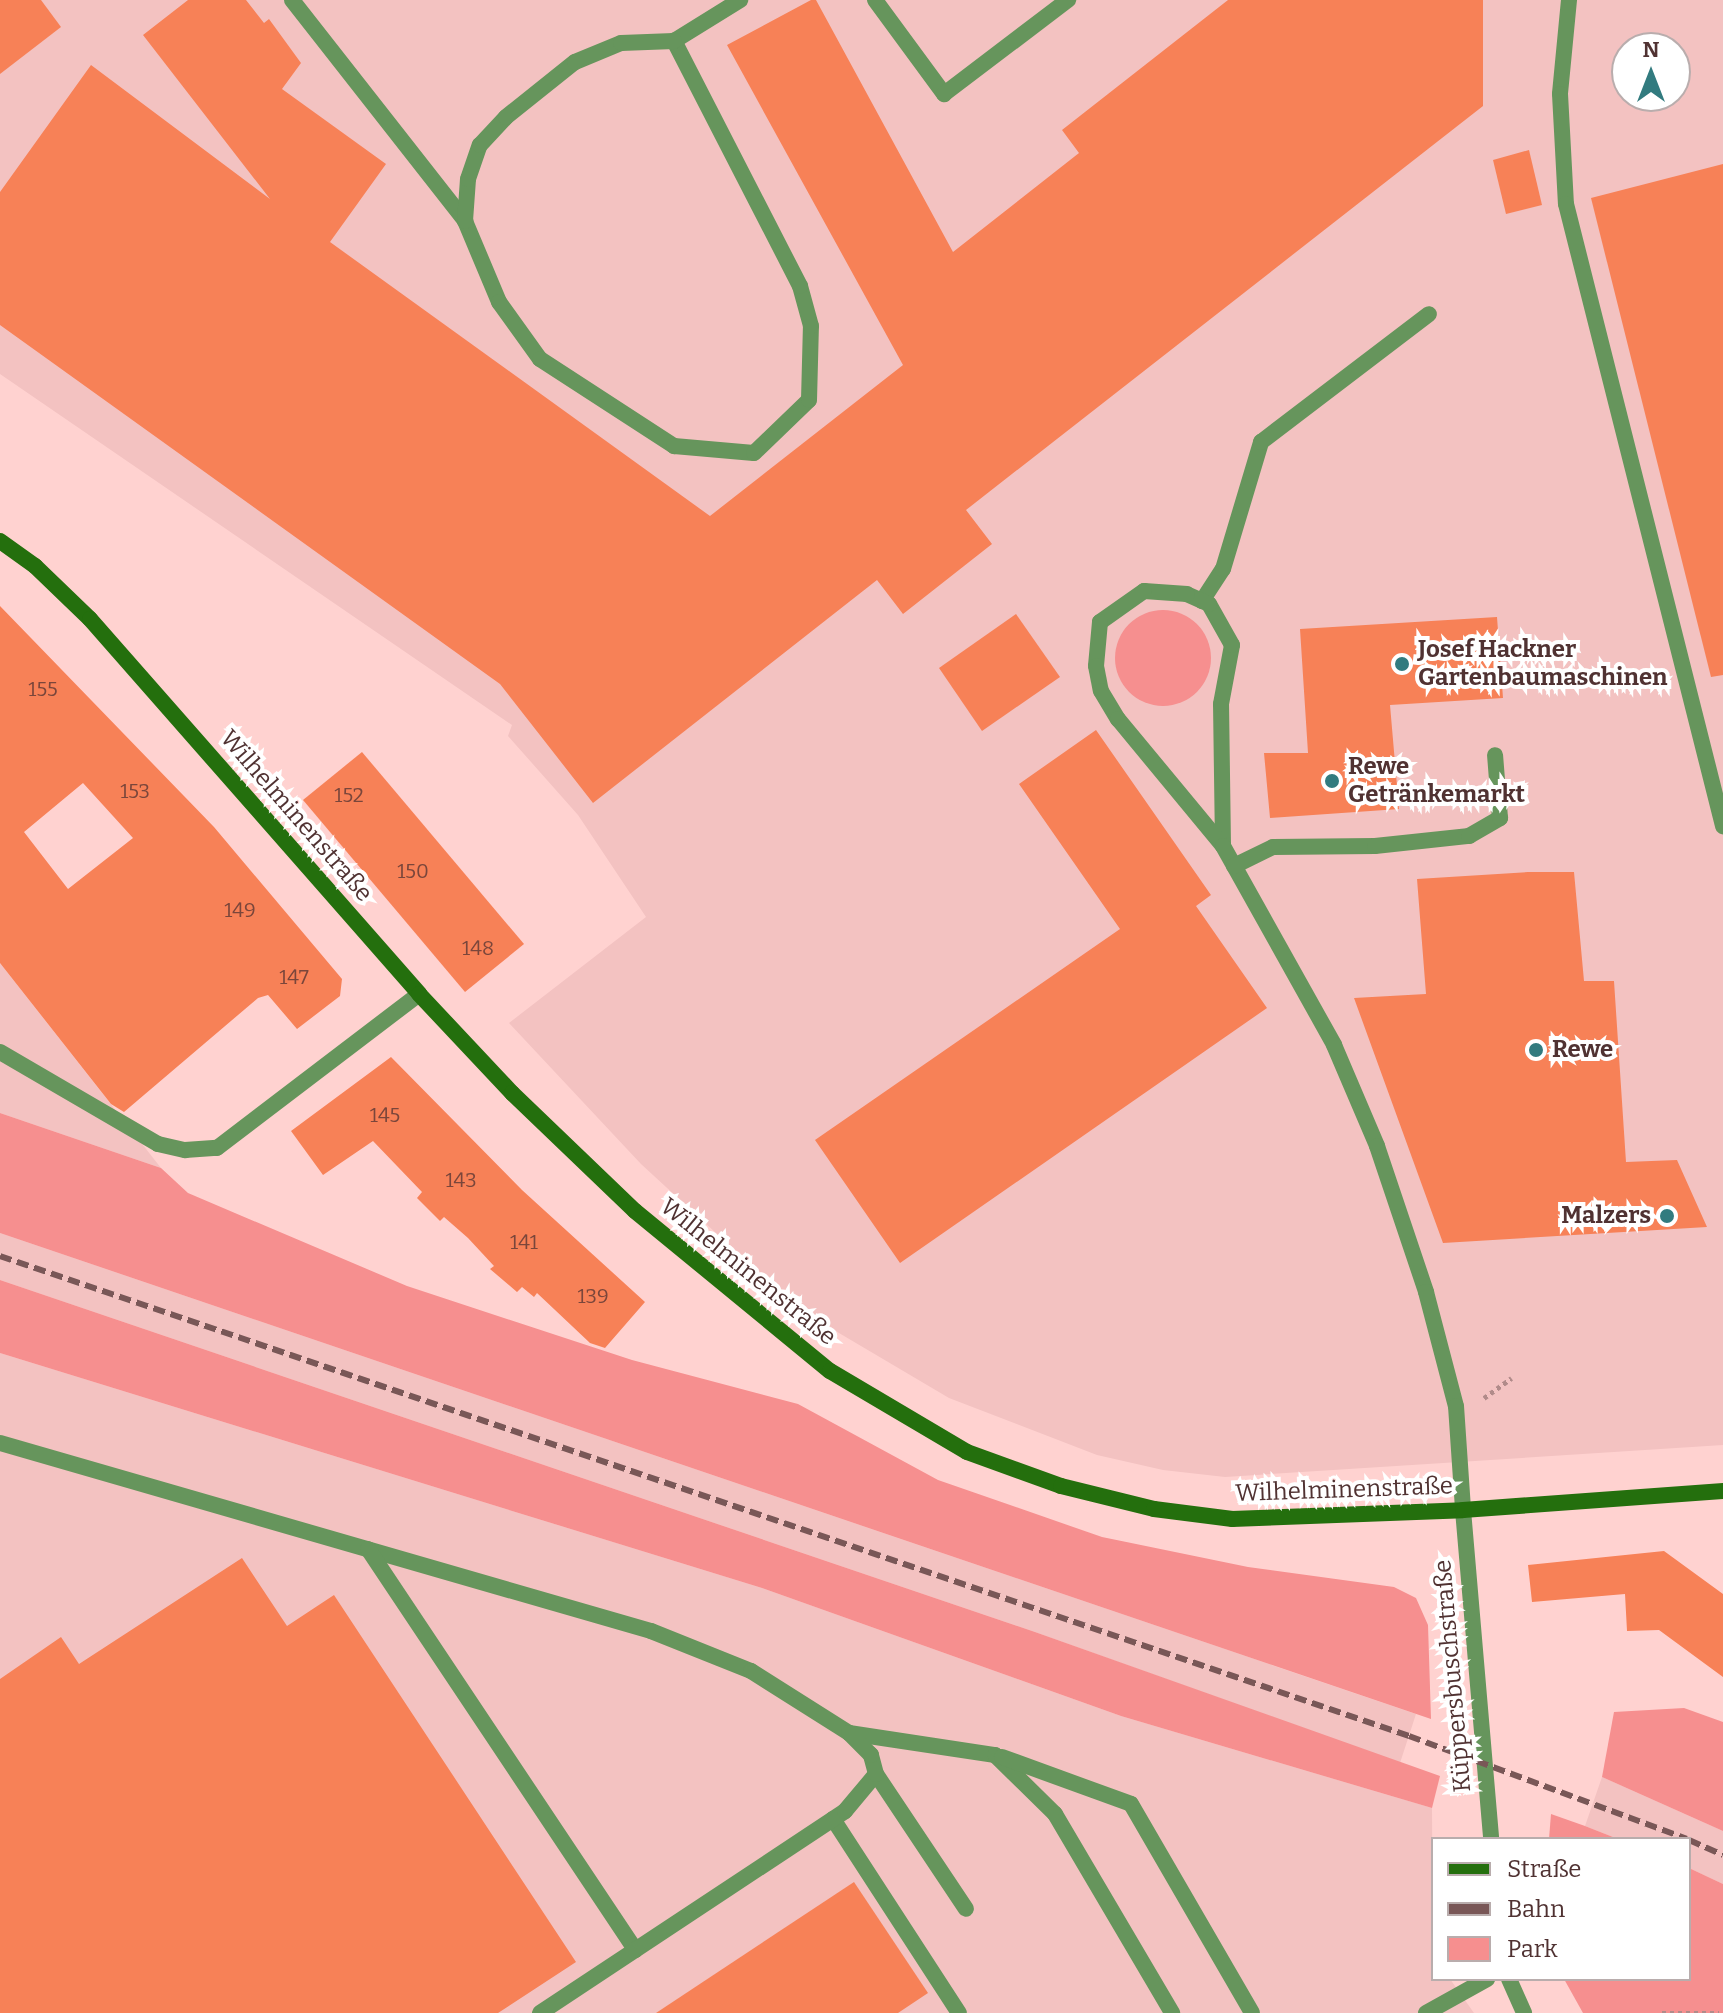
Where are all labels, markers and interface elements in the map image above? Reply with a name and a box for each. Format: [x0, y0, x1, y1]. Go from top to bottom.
north arrow [1611, 32, 1691, 112]
text: N [1643, 36, 1659, 63]
place label: Josef Hackner Gartenbaumaschinen [1418, 636, 1668, 692]
marker: Josef Hackner Gartenbaumaschinen [1393, 655, 1411, 673]
house number: 155 [28, 677, 58, 701]
street label: Wilhelminenstraße [214, 724, 378, 908]
place label: Rewe Getränkemarkt [1348, 753, 1525, 809]
marker: Rewe Getränkemarkt [1323, 772, 1341, 790]
house number: 153 [120, 779, 150, 803]
house number: 152 [334, 783, 364, 807]
house number: 150 [397, 859, 429, 883]
house number: 149 [224, 898, 256, 922]
house number: 148 [462, 936, 494, 960]
house number: 147 [279, 965, 309, 989]
place label: Rewe [1552, 1036, 1613, 1064]
marker: Rewe [1527, 1041, 1545, 1059]
house number: 145 [370, 1103, 400, 1127]
house number: 143 [445, 1168, 477, 1192]
street label: Wilhelminenstraße [654, 1192, 842, 1352]
place label: Malzers [1561, 1202, 1651, 1230]
marker: Malzers [1658, 1207, 1676, 1225]
house number: 141 [510, 1230, 538, 1254]
house number: 139 [577, 1284, 609, 1308]
street label: Wilhelminenstraße [1235, 1472, 1453, 1508]
street label: Küppersbuschstraße [1428, 1559, 1478, 1793]
legend [1431, 1837, 1691, 1981]
text: Straße [1507, 1855, 1581, 1883]
text: Bahn [1507, 1895, 1565, 1923]
text: Park [1507, 1935, 1558, 1963]

